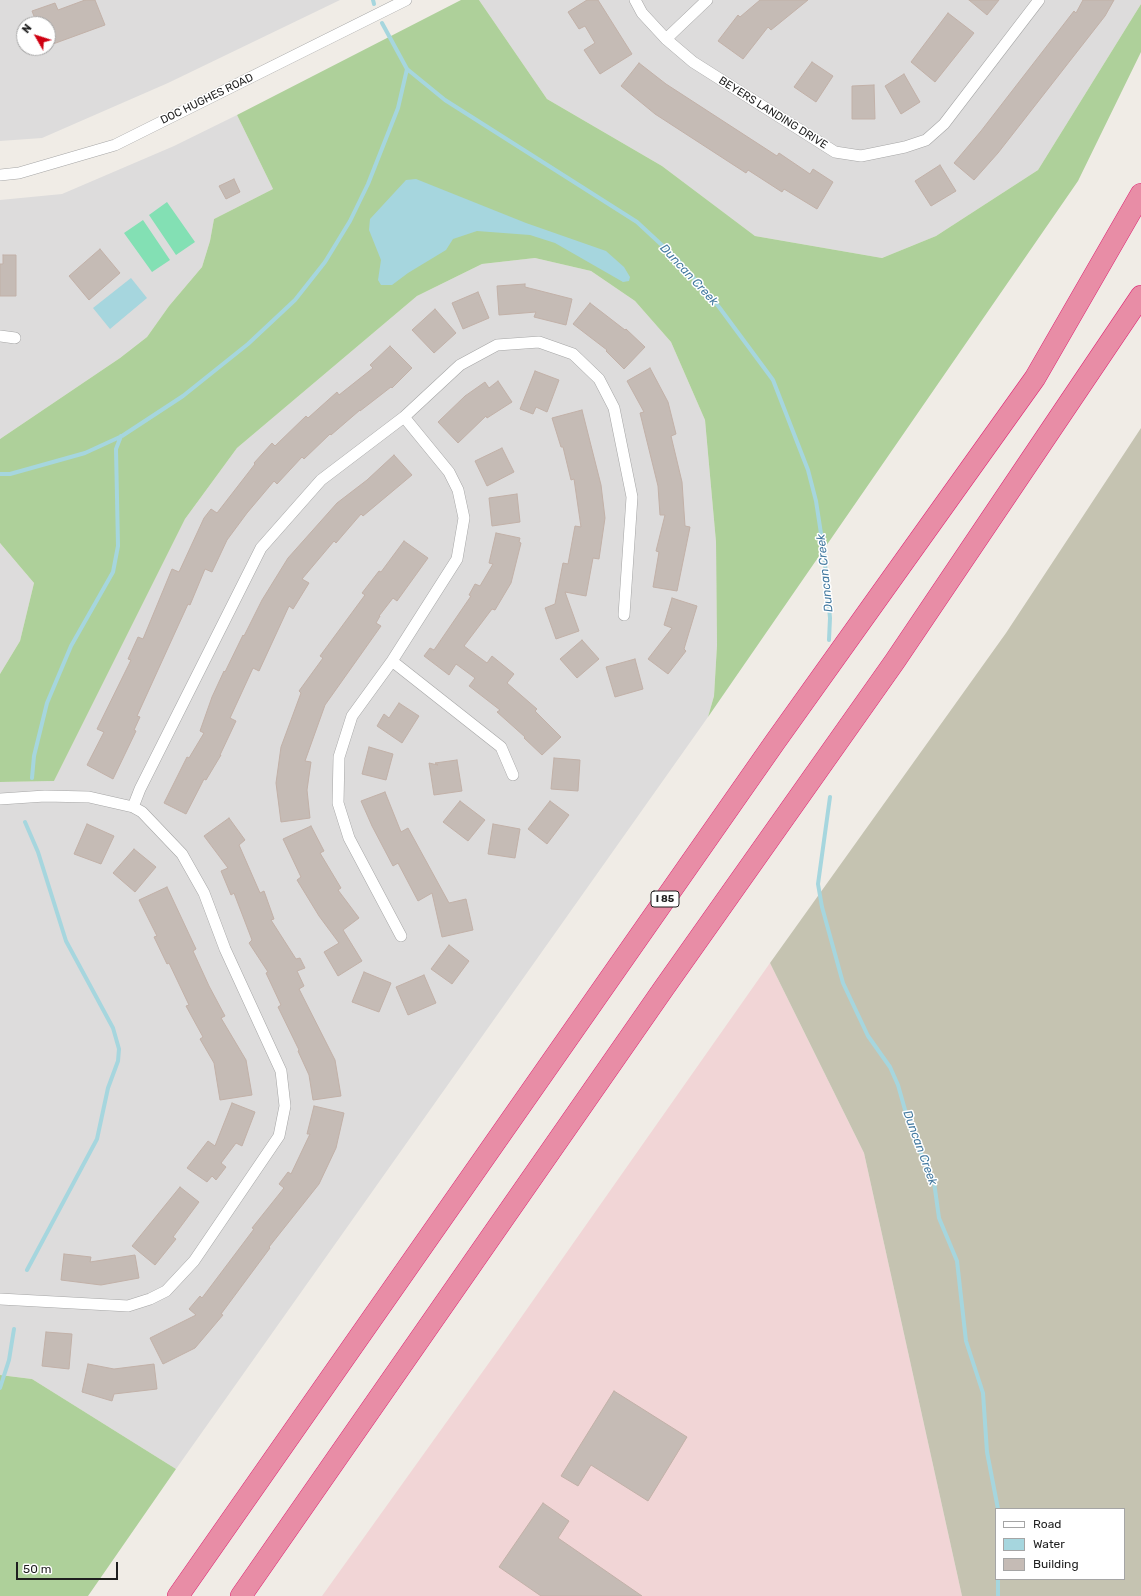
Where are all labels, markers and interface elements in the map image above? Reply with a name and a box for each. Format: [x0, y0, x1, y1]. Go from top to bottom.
north arrow [16, 16, 56, 56]
text: N [20, 22, 35, 36]
street label: DOC HUGHES ROAD [158, 71, 256, 127]
street label: BEYERS LANDING DRIVE [716, 74, 830, 152]
water label: Duncan Creek [657, 241, 721, 309]
water label: Duncan Creek [814, 533, 836, 613]
road number: I 85 [651, 891, 679, 907]
water label: Duncan Creek [900, 1109, 940, 1187]
legend [995, 1508, 1125, 1580]
text: Road [1033, 1517, 1061, 1531]
text: Water [1033, 1537, 1065, 1551]
scale bar [18, 1554, 120, 1580]
text: Building [1033, 1557, 1079, 1571]
text: 50 m [23, 1562, 51, 1576]

